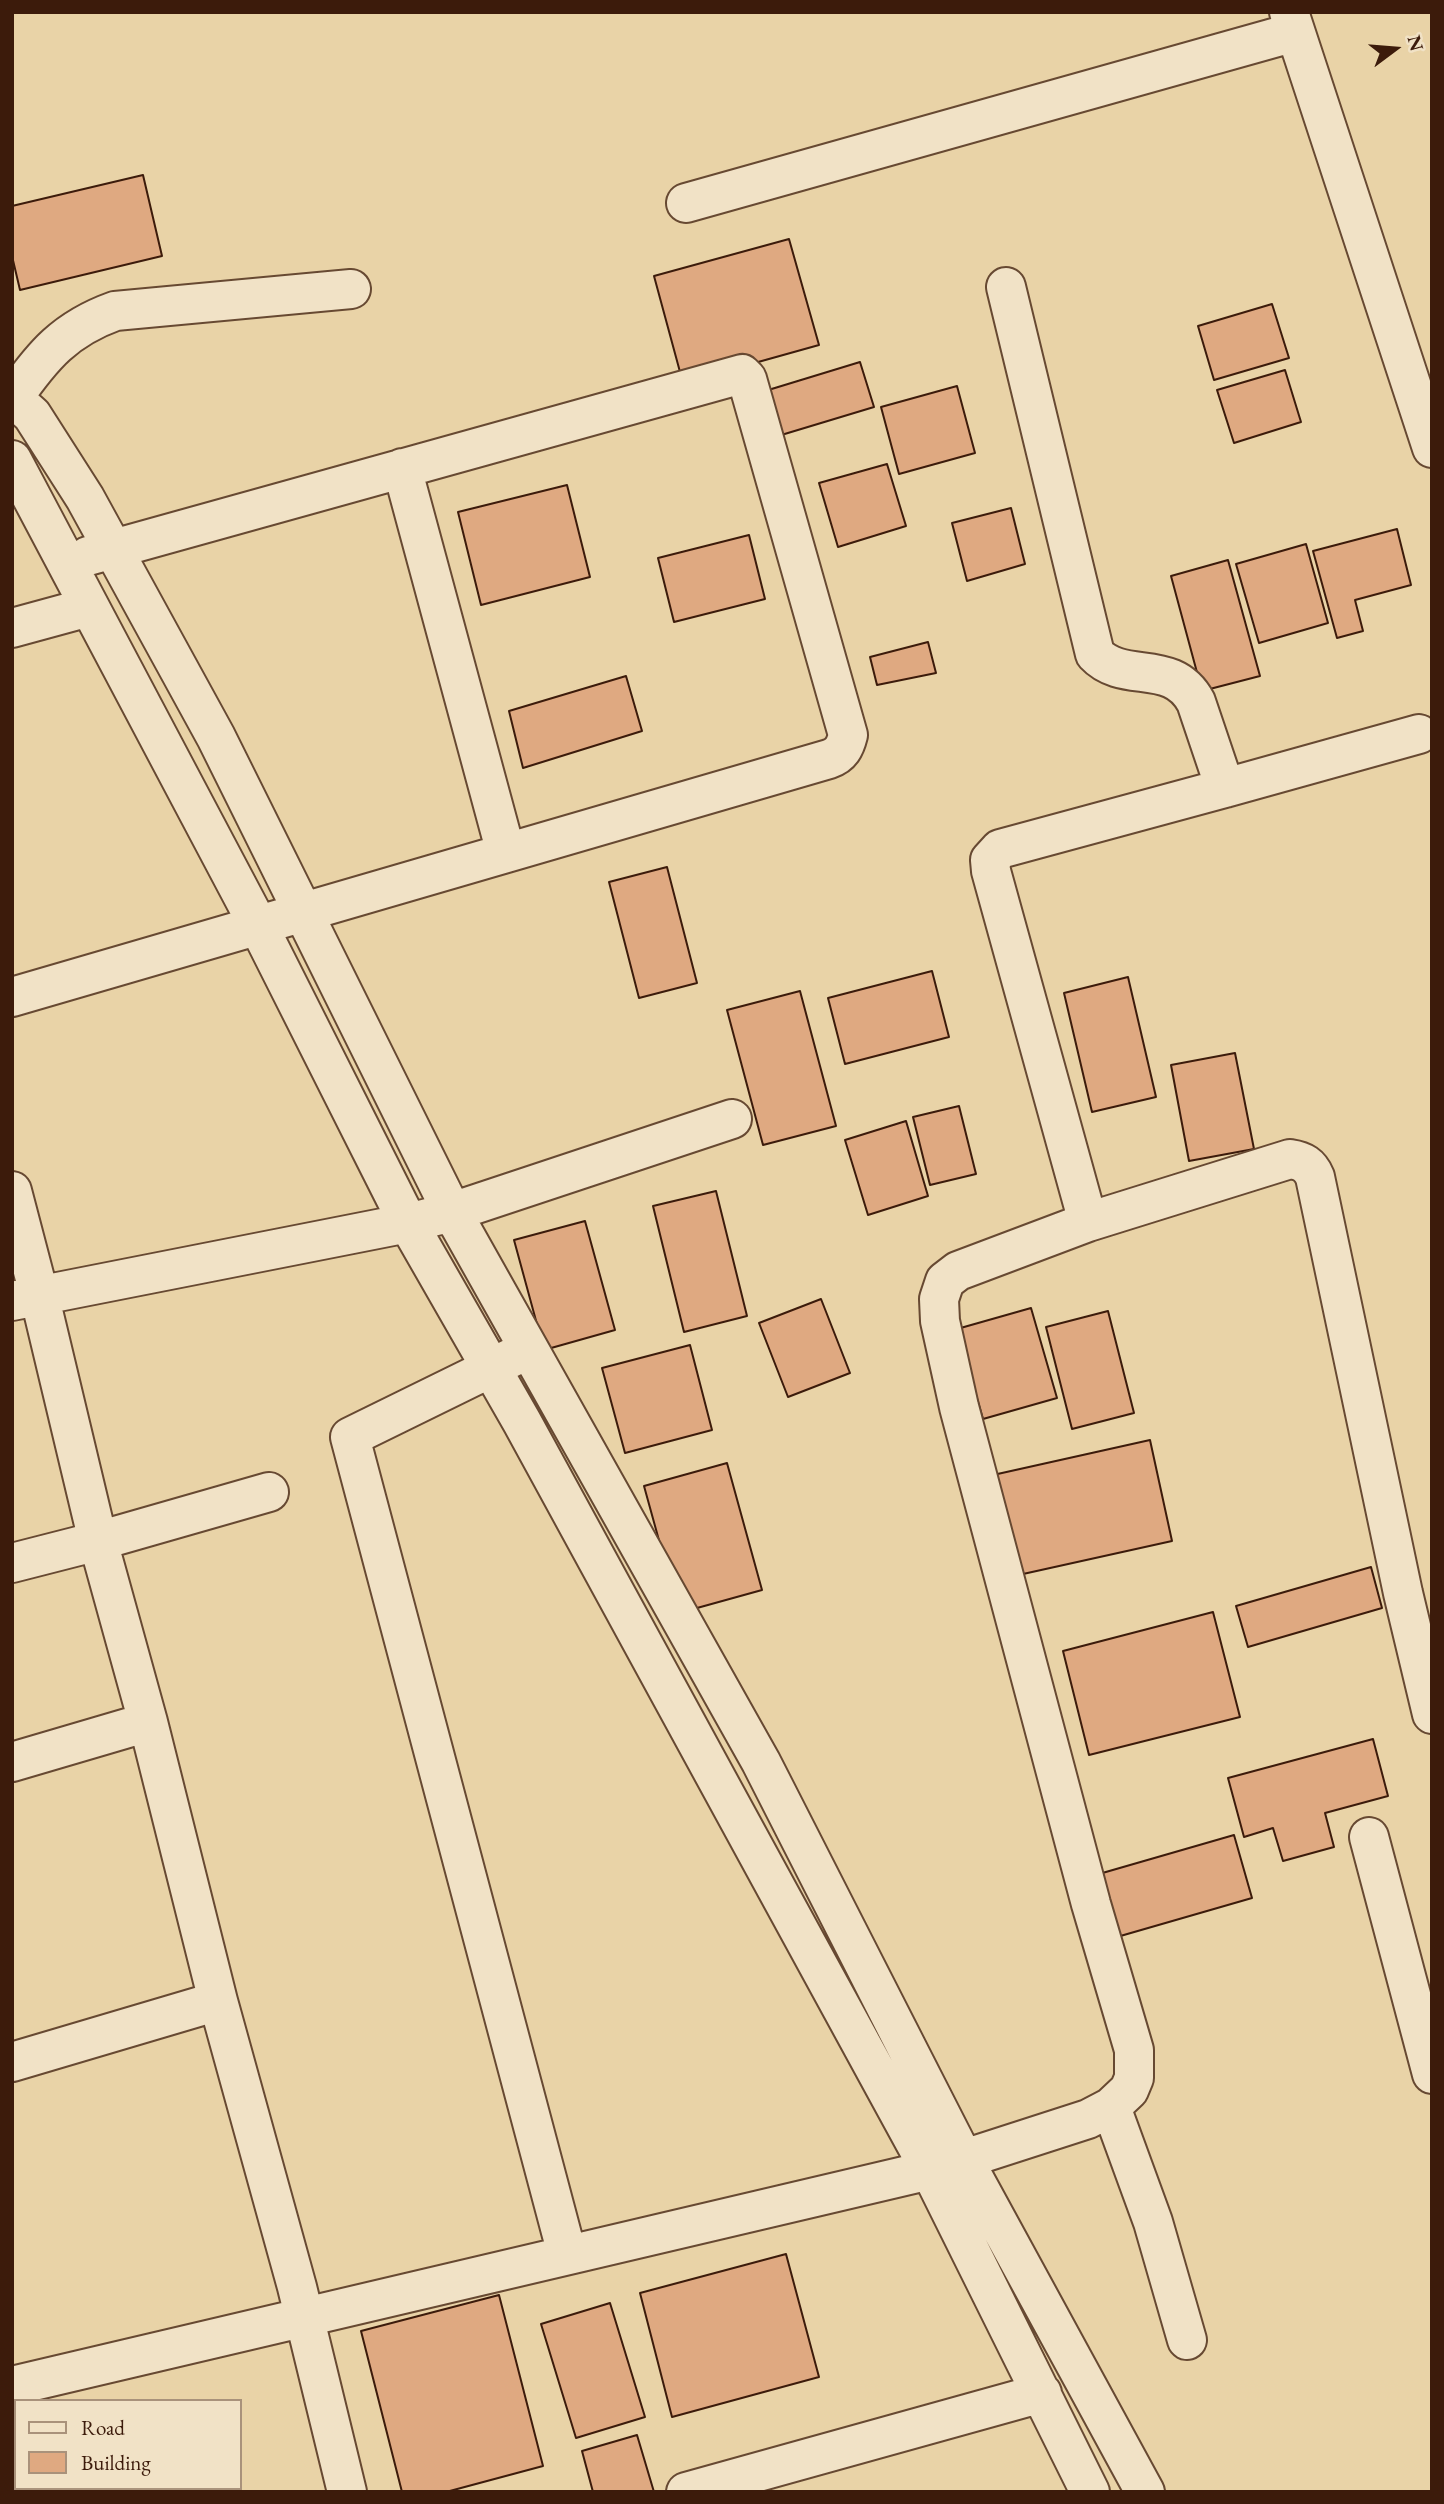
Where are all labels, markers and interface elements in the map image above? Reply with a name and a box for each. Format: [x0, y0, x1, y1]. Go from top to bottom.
north arrow [1360, 14, 1430, 84]
text: N [1402, 32, 1430, 54]
legend [14, 2399, 242, 2490]
text: Road [81, 2414, 125, 2441]
text: Building [81, 2449, 151, 2476]

